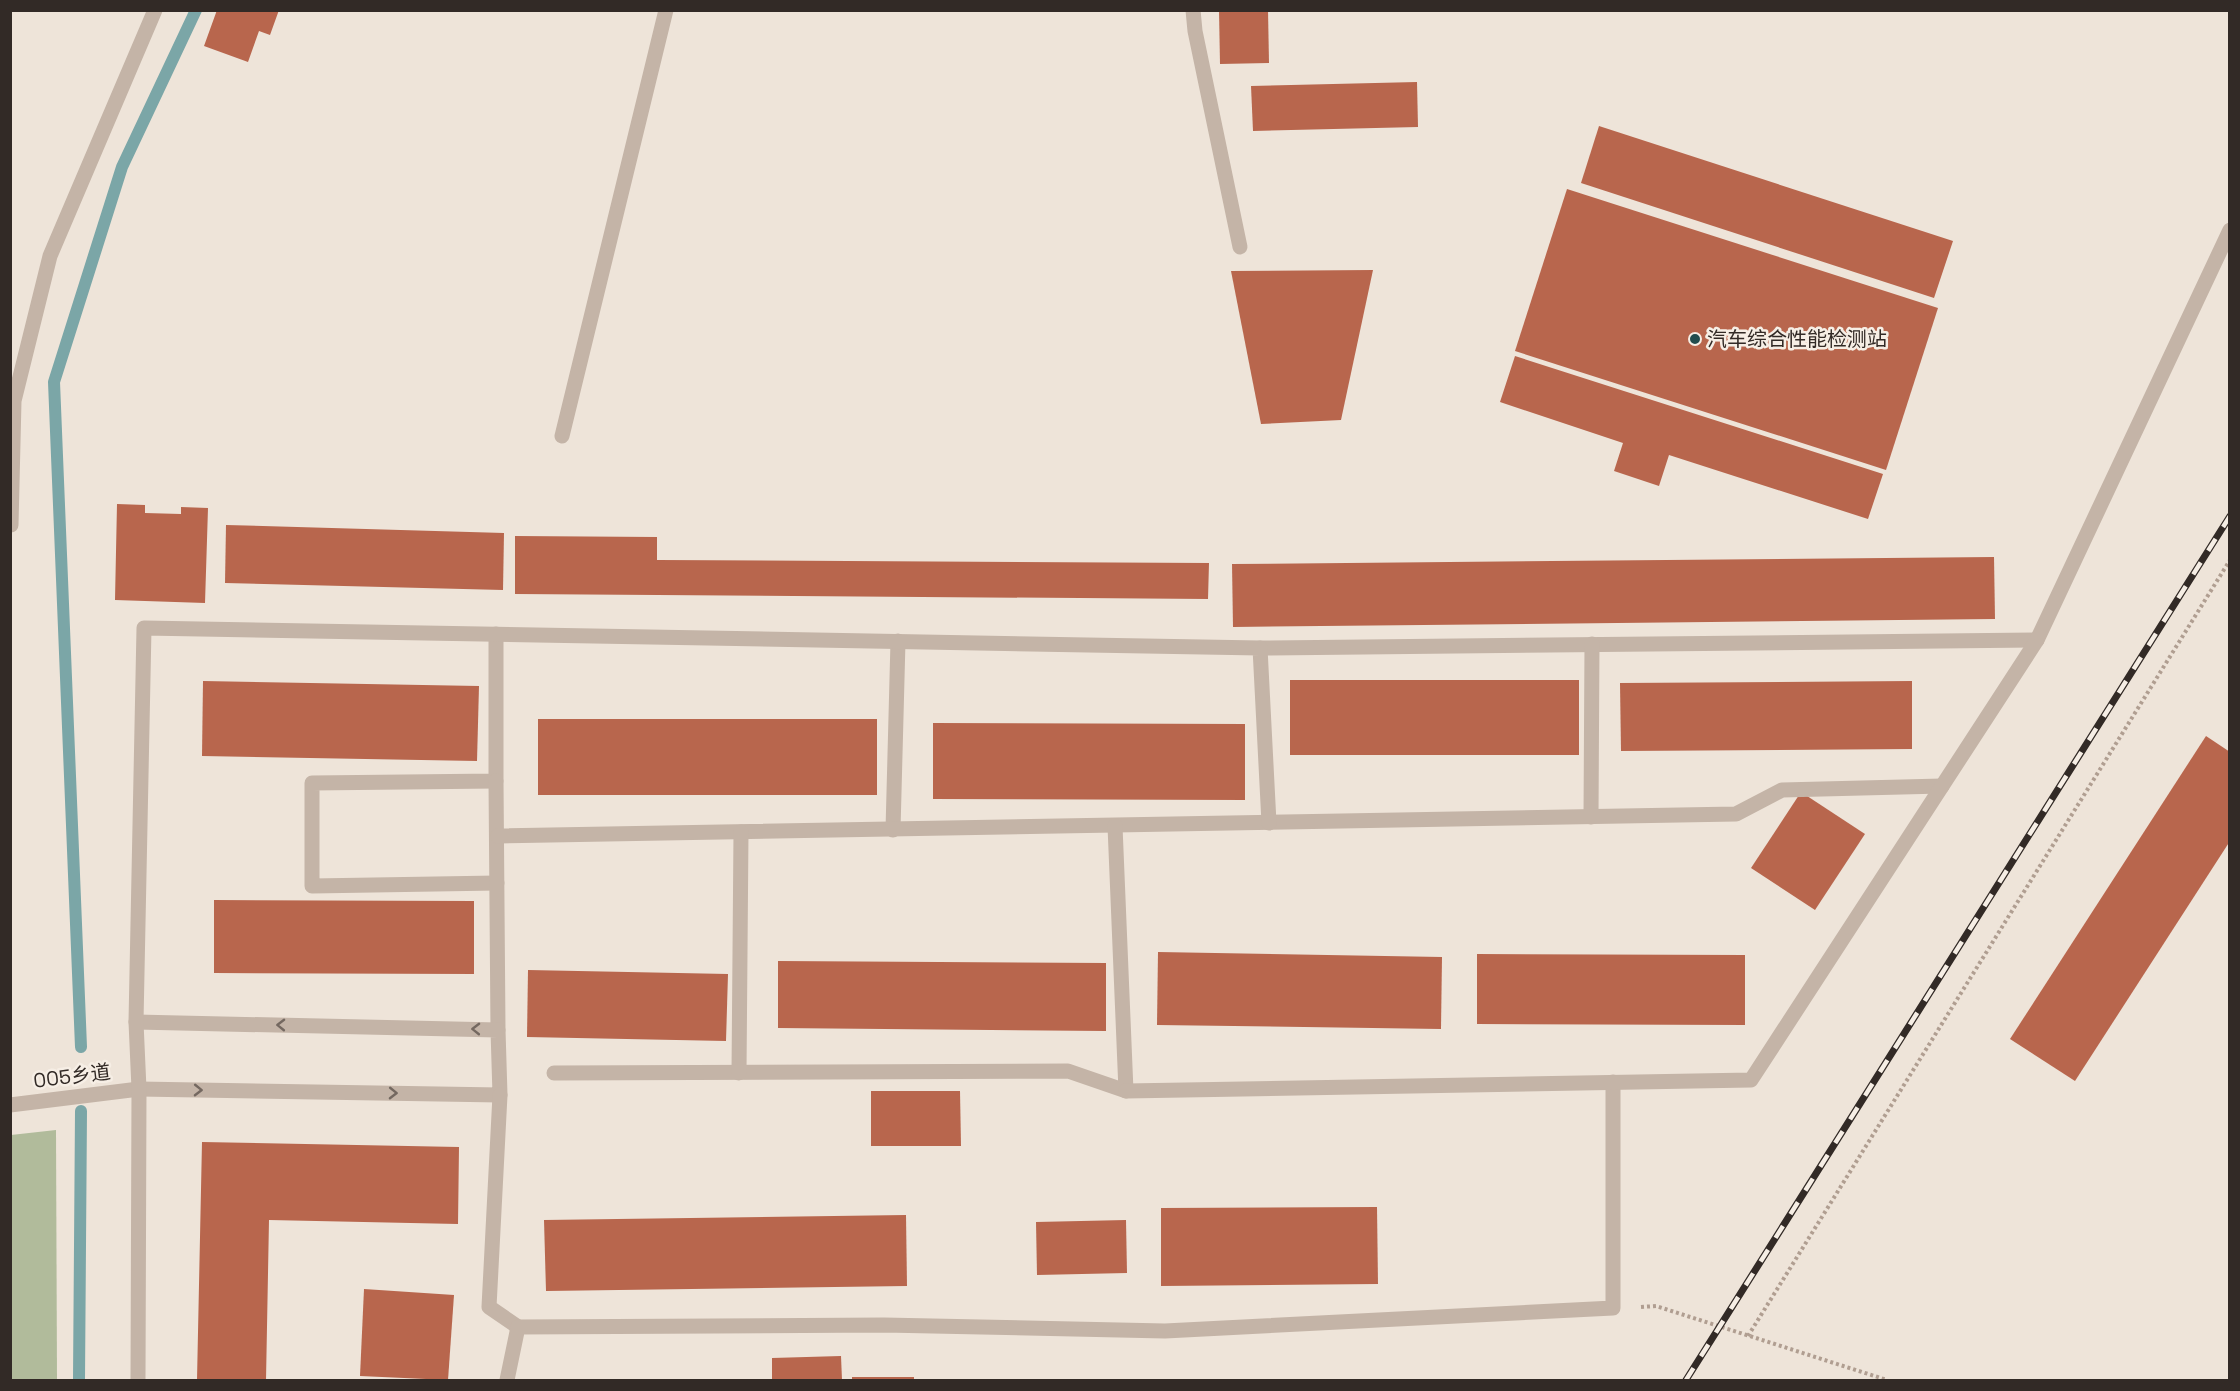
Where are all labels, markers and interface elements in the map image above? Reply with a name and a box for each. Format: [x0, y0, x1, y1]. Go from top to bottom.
place label: 汽车综合性能检测站 [1707, 326, 1887, 352]
marker: 汽车综合性能检测站 [1688, 332, 1702, 346]
one-way arrow [276, 1019, 285, 1031]
one-way arrow [471, 1023, 480, 1035]
street label: 005乡道 [32, 1058, 112, 1094]
one-way arrow [193, 1084, 202, 1096]
one-way arrow [388, 1087, 397, 1100]

